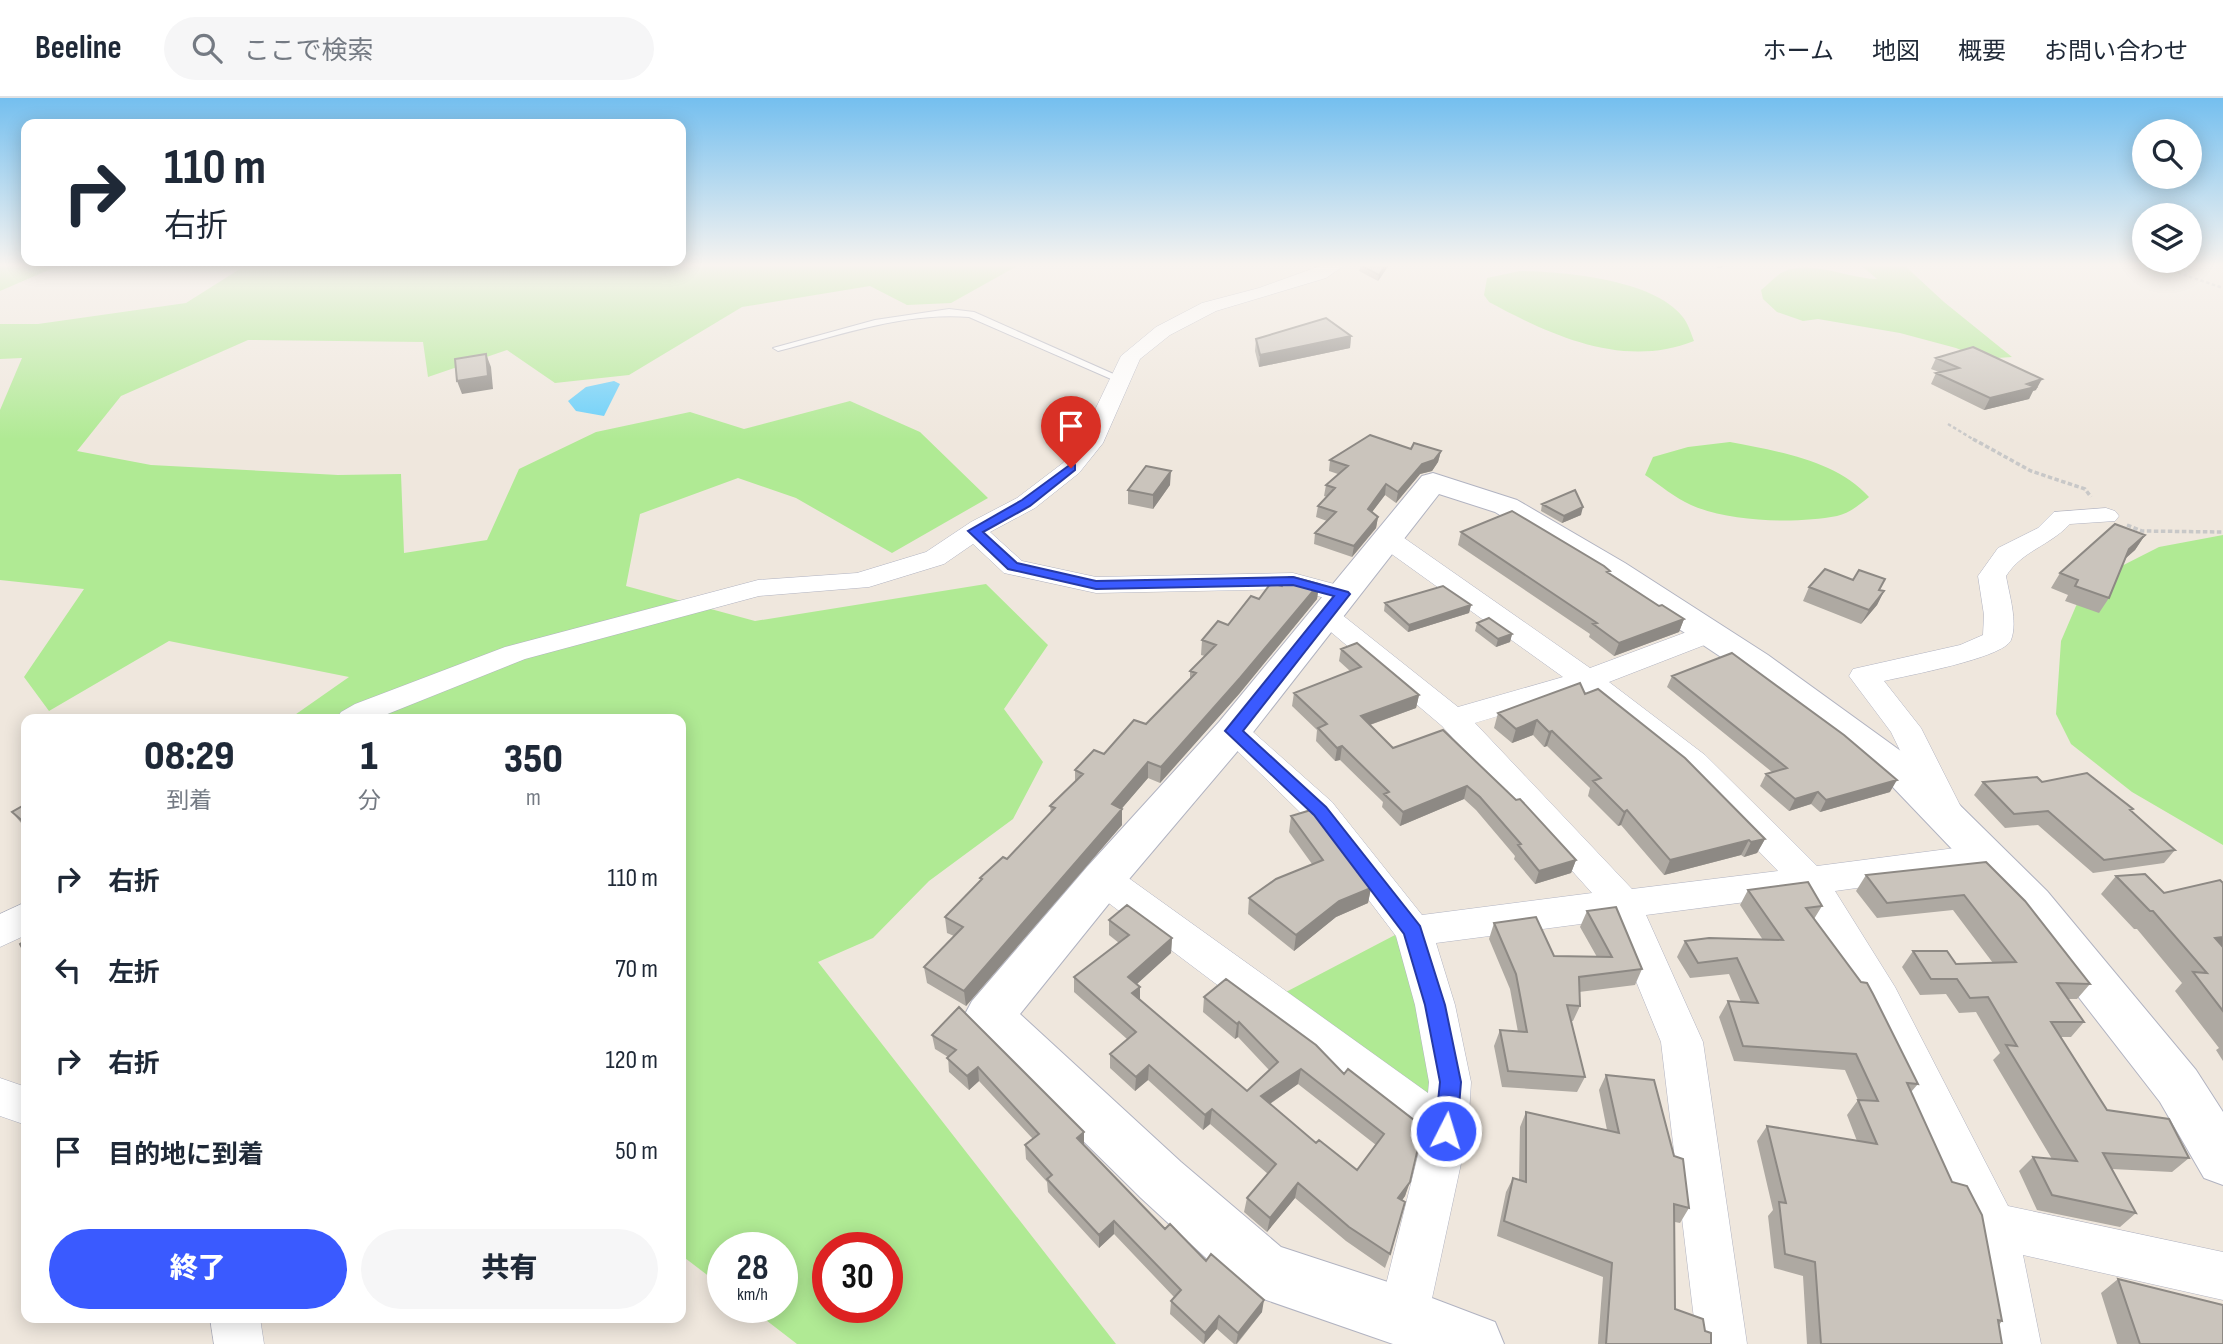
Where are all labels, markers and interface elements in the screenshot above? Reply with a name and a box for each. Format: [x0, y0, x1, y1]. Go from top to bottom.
search box [164, 17, 654, 80]
text: Beeline [35, 28, 122, 68]
icon: search [188, 29, 226, 67]
text: ここで検索 [244, 36, 374, 67]
text: ホーム [1763, 37, 1834, 66]
text: 地図 [1872, 37, 1920, 66]
text: 概要 [1958, 37, 2006, 66]
text: お問い合わせ [2044, 37, 2188, 66]
map controls [2132, 119, 2202, 273]
button: search [2132, 119, 2202, 189]
text: 110 m [164, 139, 266, 198]
icon: right [49, 147, 140, 238]
button: layers [2132, 203, 2202, 273]
text: 右折 [164, 207, 228, 246]
pin [1041, 396, 1101, 468]
icon: arrive [1052, 407, 1090, 445]
text: 08:29 [144, 731, 235, 782]
text: 1 [361, 731, 378, 782]
text: 350 [504, 734, 563, 785]
text: m [526, 784, 541, 812]
text: 到着 [166, 787, 212, 815]
text: 分 [358, 787, 381, 815]
icon: right [49, 860, 87, 898]
text: 110 m [607, 863, 658, 894]
text: 右折 [108, 867, 160, 898]
icon: left [49, 951, 87, 989]
text: 70 m [615, 954, 658, 985]
text: 左折 [108, 958, 160, 989]
icon: right [49, 1042, 87, 1080]
text: 120 m [605, 1045, 658, 1076]
text: 右折 [108, 1049, 160, 1080]
position arrow [1409, 1094, 1483, 1168]
icon: arrive [49, 1133, 87, 1171]
text: 50 m [615, 1136, 658, 1167]
text: 目的地に到着 [108, 1140, 264, 1171]
button: 終了 [49, 1229, 347, 1309]
button: 共有 [361, 1229, 658, 1309]
speed limit sign: 30 [812, 1232, 903, 1323]
text: 28 [737, 1247, 768, 1290]
text: km/h [737, 1284, 768, 1305]

